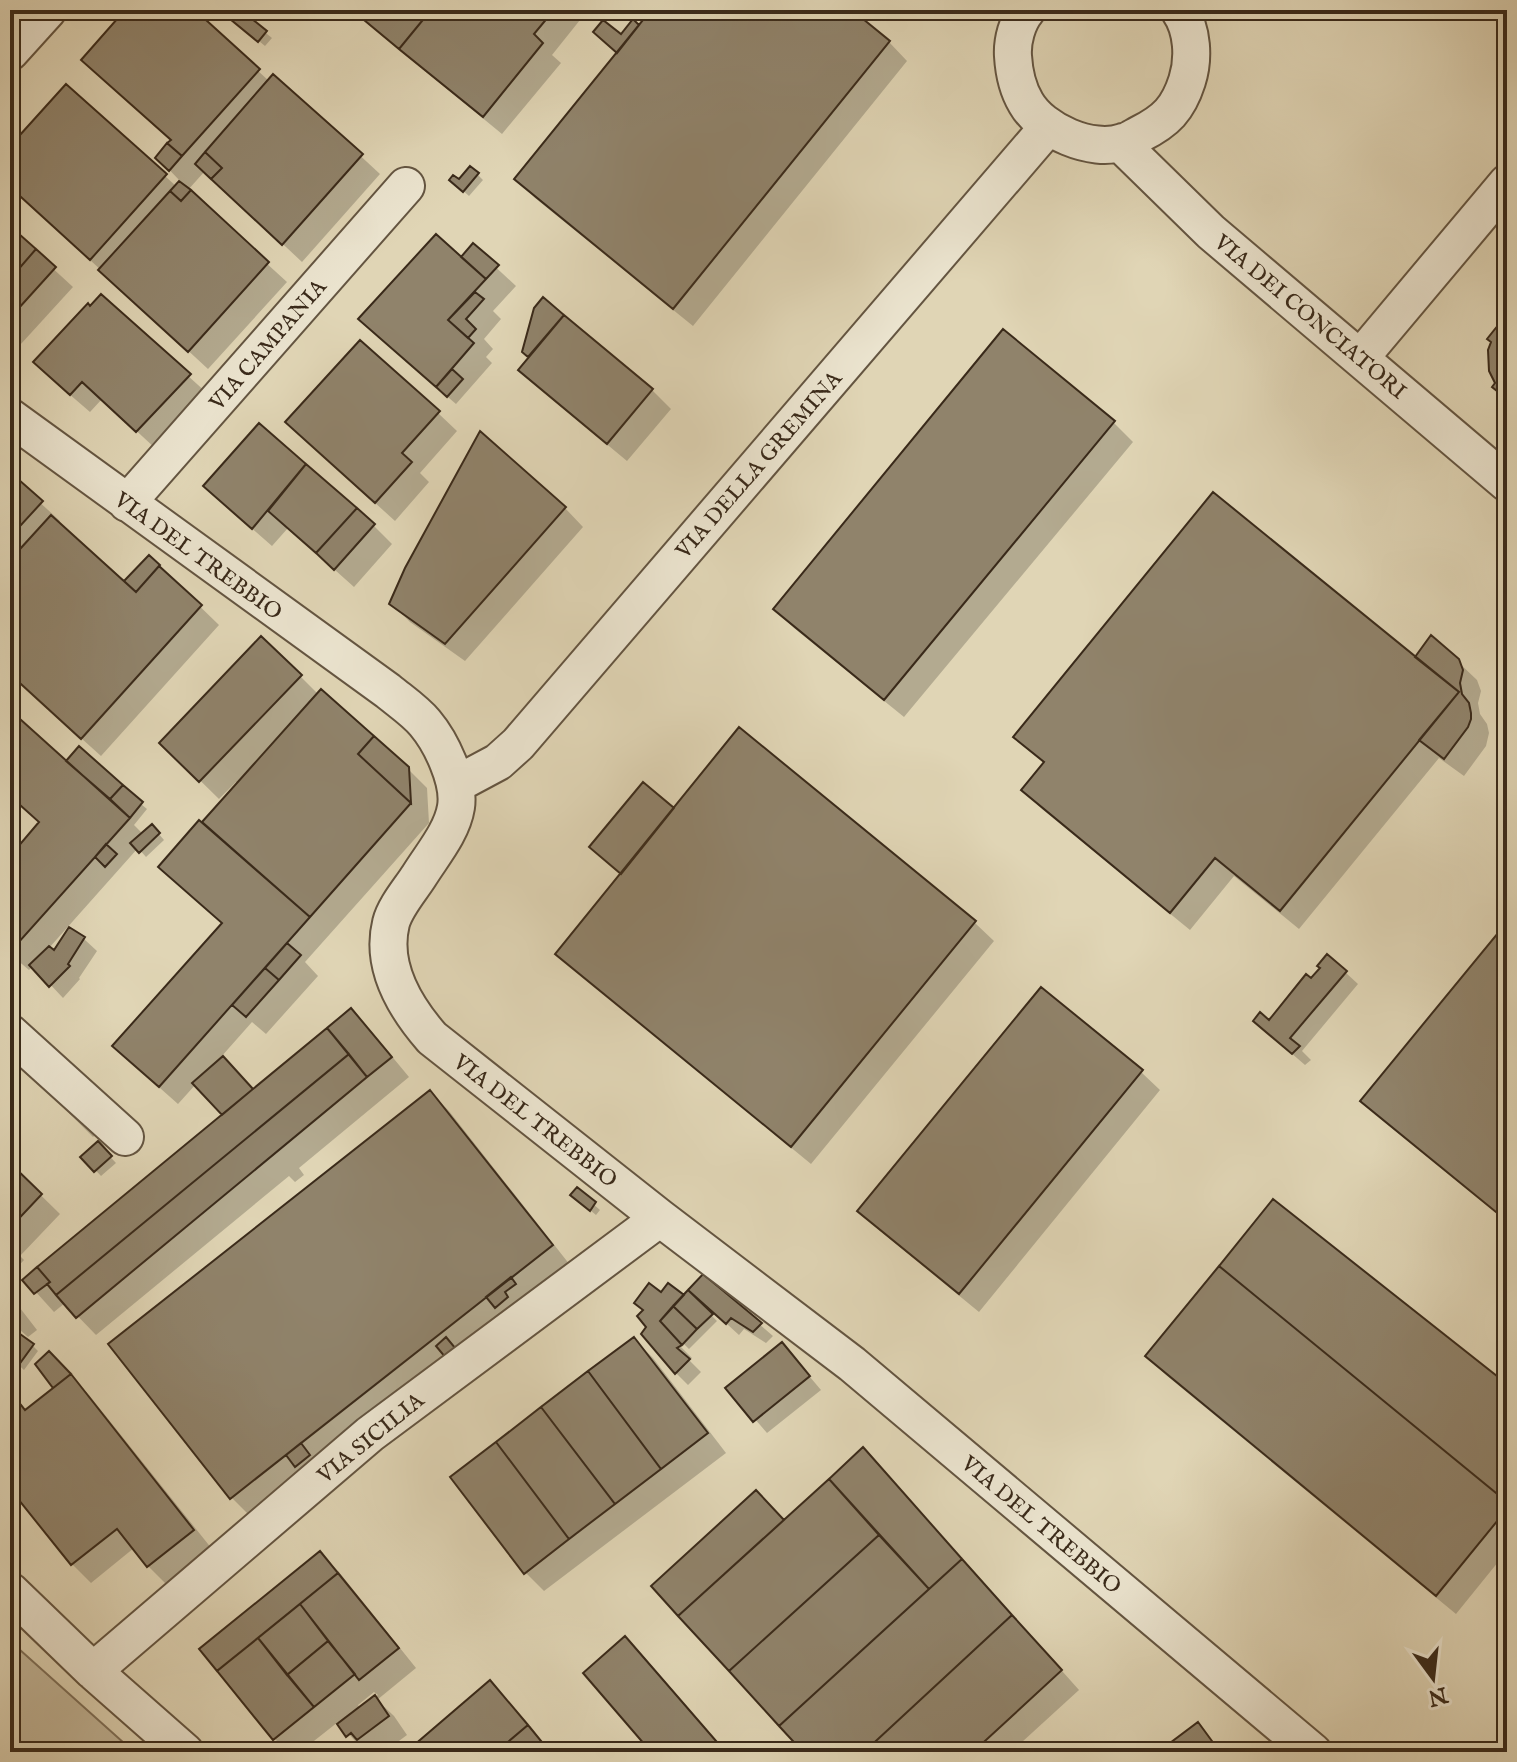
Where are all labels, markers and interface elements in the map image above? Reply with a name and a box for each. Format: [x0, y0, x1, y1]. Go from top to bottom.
street label: VIA DEI CONCIATORI [1207, 228, 1412, 406]
street label: VIA CAMPANIA [203, 273, 334, 418]
street label: VIA DELLA GREMINA [670, 365, 850, 566]
street label: VIA DEL TREBBIO [108, 486, 287, 627]
street label: VIA DEL TREBBIO [446, 1048, 622, 1194]
street label: VIA SICILIA [311, 1386, 431, 1491]
street label: VIA DEL TREBBIO [954, 1450, 1127, 1601]
north arrow [1393, 1638, 1473, 1718]
text: N [1425, 1679, 1451, 1711]

